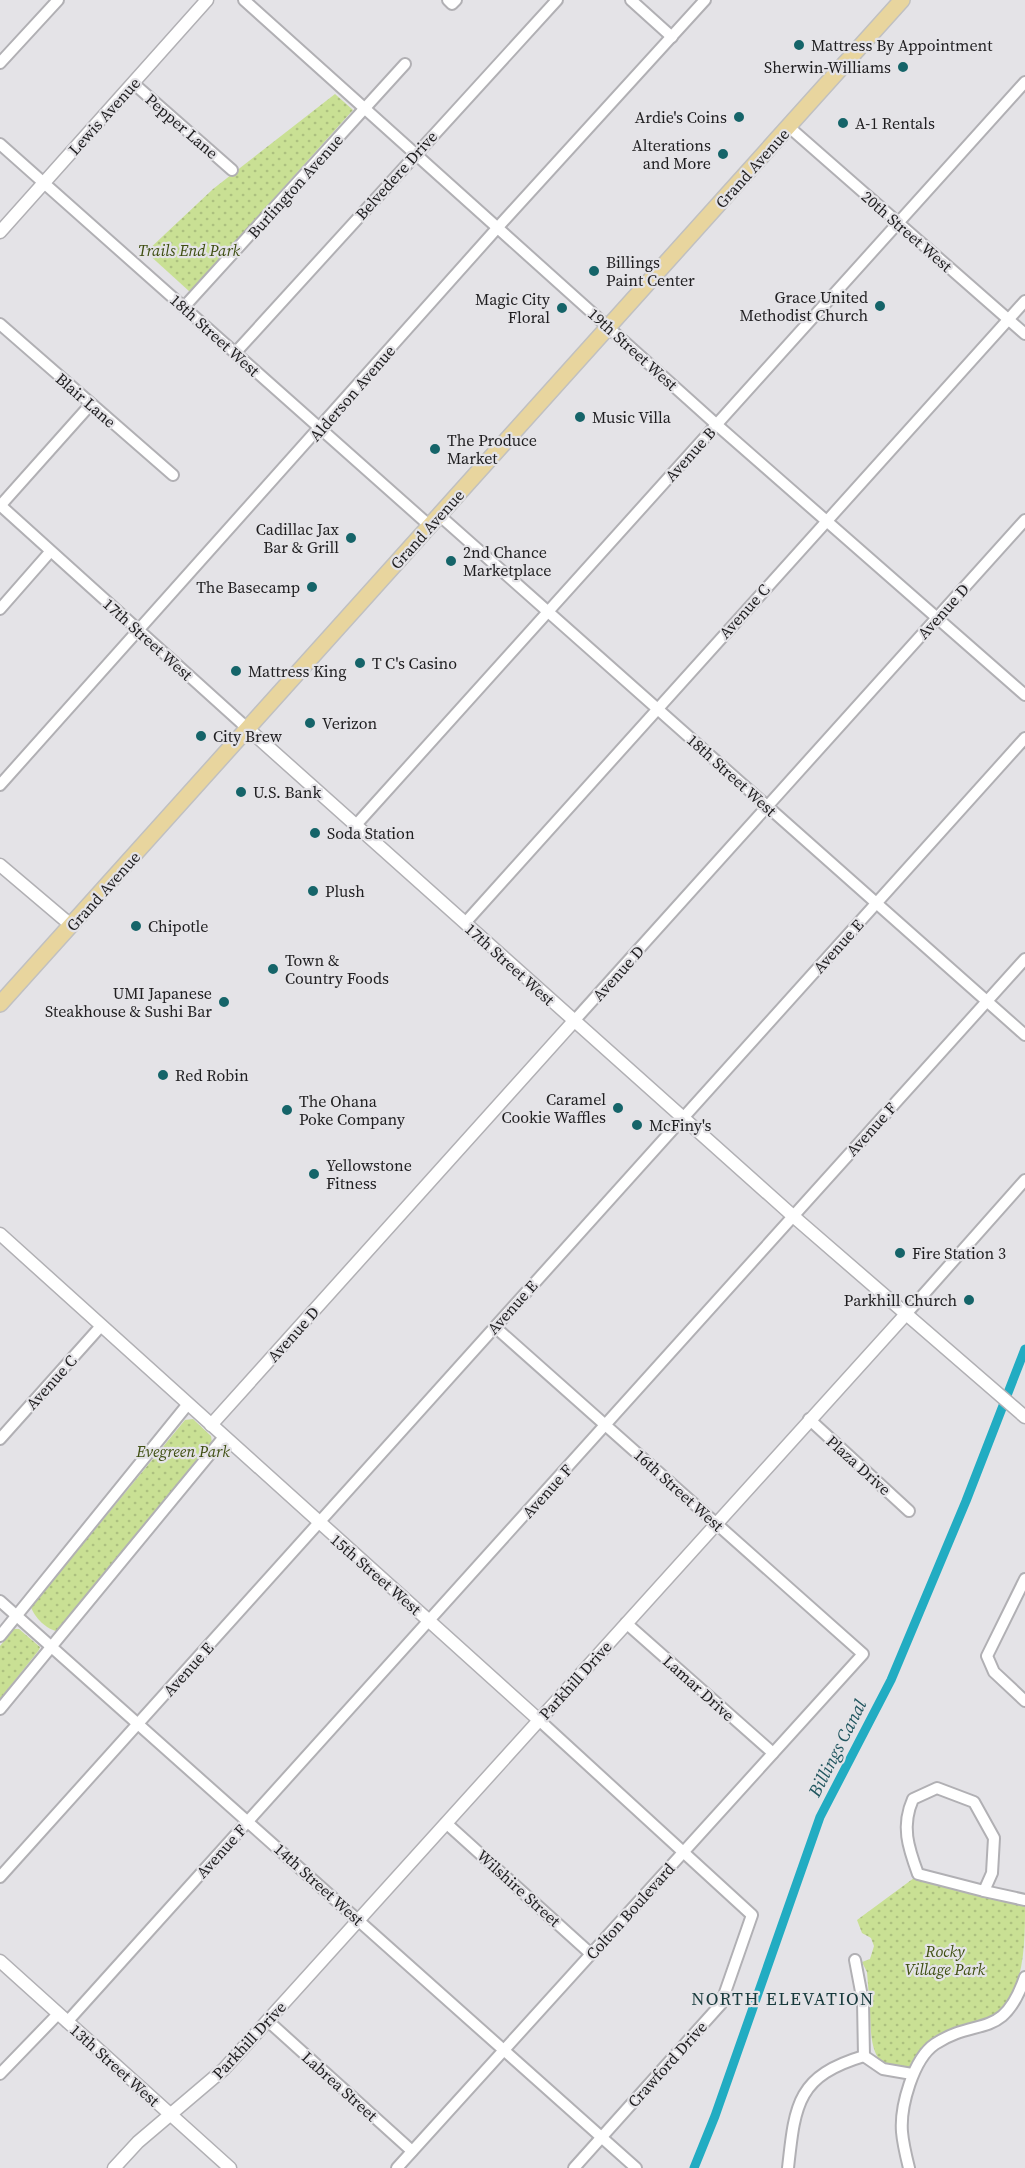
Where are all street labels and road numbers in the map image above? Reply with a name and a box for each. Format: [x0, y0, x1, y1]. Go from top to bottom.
street label: Lewis Avenue [63, 72, 145, 160]
street label: Pepper Lane [141, 88, 223, 164]
street label: Grand Avenue [710, 123, 794, 213]
street label: Belvedere Drive [350, 126, 442, 224]
street label: Burlington Avenue [242, 129, 348, 243]
street label: 20th Street West [857, 185, 958, 277]
street label: 18th Street West [165, 289, 265, 382]
street label: 19th Street West [583, 303, 683, 396]
street label: Alderson Avenue [304, 340, 400, 446]
street label: Blair Lane [51, 368, 121, 432]
street label: Avenue B [660, 422, 720, 486]
street label: Grand Avenue [385, 484, 469, 574]
street label: Avenue C [714, 579, 774, 643]
street label: Avenue D [912, 579, 974, 643]
street label: 17th Street West [98, 593, 198, 686]
street label: 18th Street West [682, 729, 782, 822]
street label: Grand Avenue [61, 846, 145, 936]
street label: Avenue E [808, 914, 868, 978]
street label: 17th Street West [460, 918, 560, 1011]
street label: Avenue D [587, 941, 649, 1005]
street label: Avenue F [841, 1097, 901, 1161]
street label: Avenue E [482, 1275, 542, 1339]
street label: Avenue D [262, 1302, 324, 1366]
street label: Avenue C [21, 1350, 81, 1414]
street label: Plaza Drive [822, 1430, 896, 1500]
street label: 16th Street West [629, 1444, 729, 1537]
street label: Avenue F [517, 1459, 577, 1523]
street label: 15th Street West [326, 1528, 427, 1620]
street label: Parkhill Drive [534, 1636, 616, 1724]
street label: Avenue E [158, 1637, 218, 1701]
street label: Lamar Drive [659, 1650, 739, 1726]
street label: Avenue F [191, 1819, 251, 1883]
street label: 14th Street West [269, 1838, 369, 1931]
street label: Wilshire Street [472, 1844, 566, 1932]
street label: Colton Boulevard [581, 1858, 679, 1964]
street label: Parkhill Drive [207, 1996, 291, 2084]
street label: Crawford Drive [622, 2016, 712, 2112]
street label: 13th Street West [65, 2019, 165, 2112]
street label: Labrea Street [297, 2046, 383, 2126]

